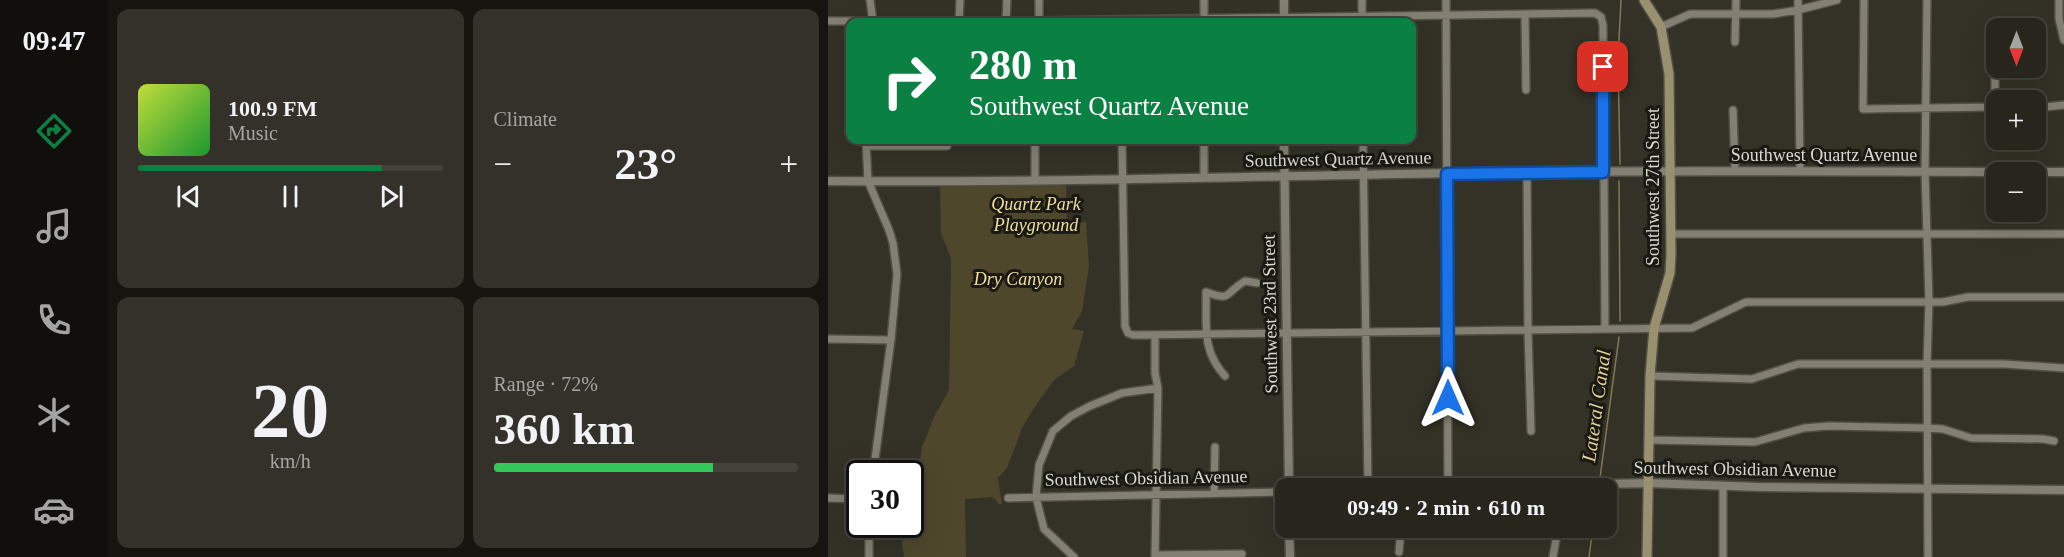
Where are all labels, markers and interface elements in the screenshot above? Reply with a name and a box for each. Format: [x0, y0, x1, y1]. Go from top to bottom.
north arrow [1986, 18, 2046, 78]
map controls [1986, 18, 2046, 222]
text: 09:47 [23, 26, 86, 56]
pin [1577, 41, 1628, 92]
icon: right [870, 42, 948, 120]
text: 280 m [969, 42, 1078, 88]
icon: arrive [1586, 50, 1619, 83]
button: + [1986, 90, 2046, 150]
text: Southwest Quartz Avenue [969, 91, 1249, 121]
text: 100.9 FM [228, 96, 317, 121]
text: Climate [494, 108, 557, 130]
street label: Southwest 27th Street [1643, 108, 1663, 266]
icon: directions [33, 110, 75, 152]
text: Music [228, 122, 278, 144]
text: 23° [614, 139, 677, 189]
street label: Southwest Quartz Avenue [1731, 145, 1917, 165]
text: − [494, 146, 512, 182]
text: + [779, 146, 798, 182]
street label: Southwest Quartz Avenue [1245, 147, 1431, 171]
button: − [1986, 162, 2046, 222]
icon: previous [172, 180, 205, 213]
icon: pause [274, 180, 307, 213]
icon: next [375, 180, 408, 213]
park label: Quartz Park Playground [991, 194, 1082, 235]
icon: music [33, 205, 75, 247]
street label: Southwest 23rd Street [1259, 234, 1281, 394]
park label: Dry Canyon [973, 269, 1062, 289]
icon: phone [33, 299, 75, 341]
water label: Lateral Canal [1577, 348, 1615, 464]
position arrow [1416, 366, 1480, 430]
text: 20 [251, 367, 329, 454]
text: Range · 72% [494, 373, 598, 395]
icon: climate [33, 394, 75, 436]
text: 360 km [494, 404, 635, 454]
text: km/h [270, 450, 311, 472]
street label: Southwest Obsidian Avenue [1634, 457, 1836, 481]
speed limit sign: 30 [846, 460, 924, 538]
street label: Southwest Obsidian Avenue [1045, 466, 1247, 490]
icon: car [33, 489, 75, 531]
text: 09:49 · 2 min · 610 m [1347, 495, 1545, 520]

